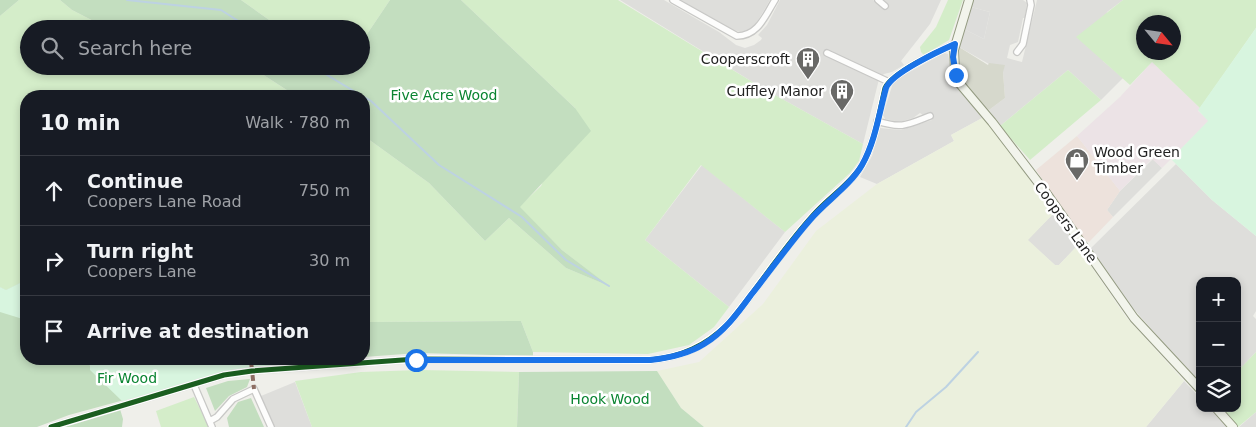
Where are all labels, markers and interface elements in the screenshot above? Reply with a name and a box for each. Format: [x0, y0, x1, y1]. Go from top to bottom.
north arrow [1136, 15, 1181, 60]
search box [20, 20, 370, 75]
icon: search [38, 34, 66, 62]
text: Search here [78, 37, 192, 59]
building icon: Cooperscroft [795, 46, 821, 80]
place label: Cooperscroft [701, 51, 791, 67]
route end [945, 64, 968, 87]
building icon: Cuffley Manor [829, 78, 855, 112]
place label: Cuffley Manor [727, 83, 824, 99]
park label: Five Acre Wood [391, 87, 497, 103]
text: 10 min [40, 111, 121, 135]
text: Walk · 780 m [245, 113, 350, 132]
place label: Wood Green Timber [1093, 144, 1180, 176]
shop icon: Wood Green Timber [1064, 147, 1090, 181]
text: Continue [87, 170, 183, 192]
icon: ahead [40, 177, 68, 205]
street label: Coopers Lane [1031, 179, 1101, 265]
text: 750 m [299, 181, 350, 200]
text: Coopers Lane Road [87, 192, 242, 211]
text: Turn right [87, 240, 193, 262]
icon: right [40, 247, 68, 275]
text: 30 m [309, 251, 350, 270]
text: Coopers Lane [87, 262, 196, 281]
map controls [1196, 277, 1241, 412]
button: + [1196, 277, 1241, 322]
icon: arrive [40, 317, 68, 345]
text: Arrive at destination [87, 320, 309, 342]
button: − [1196, 322, 1241, 367]
route start [405, 349, 428, 372]
button: layers [1196, 367, 1241, 412]
park label: Fir Wood [97, 370, 157, 386]
park label: Hook Wood [570, 391, 650, 407]

